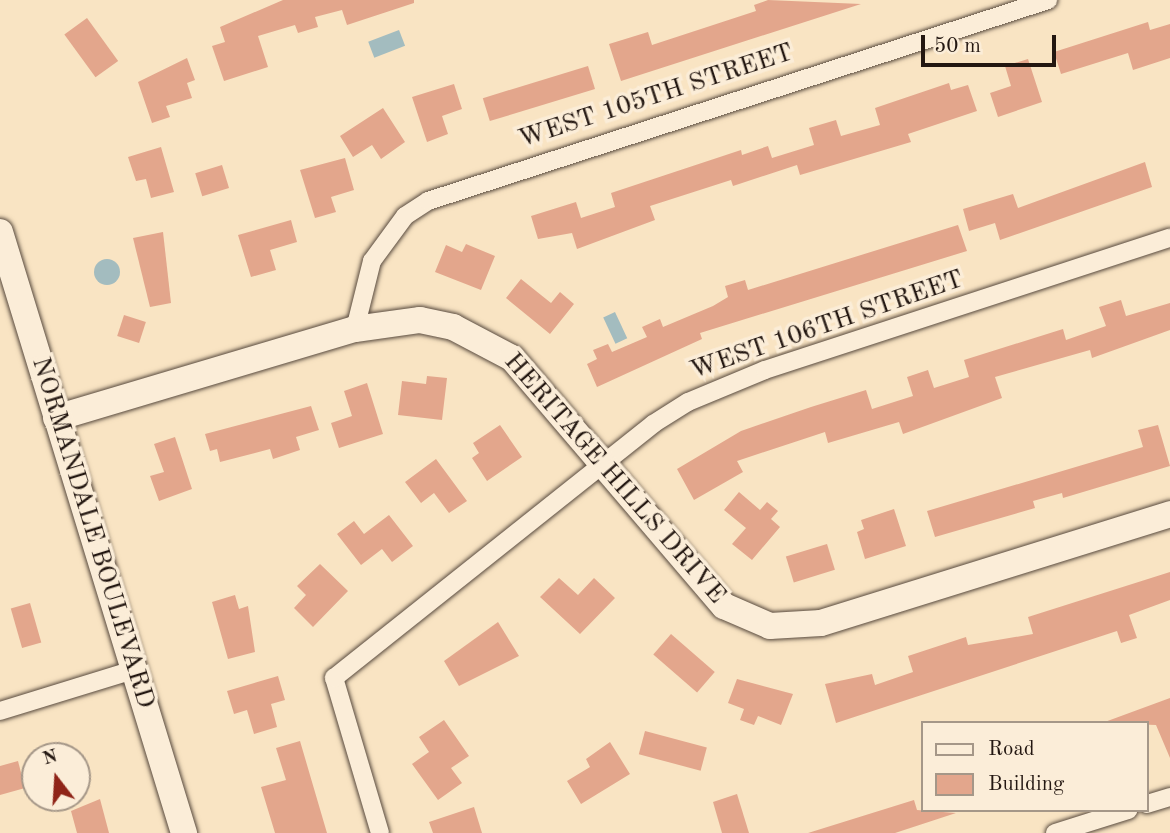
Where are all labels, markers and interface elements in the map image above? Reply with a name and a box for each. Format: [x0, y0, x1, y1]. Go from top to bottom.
scale bar [925, 21, 1060, 65]
text: 50 m [934, 36, 981, 57]
street label: WEST 105TH STREET [515, 38, 797, 156]
street label: WEST 106TH STREET [686, 265, 968, 387]
street label: HERITAGE HILLS DRIVE [496, 347, 732, 611]
street label: NORMANDALE BOULEVARD [24, 354, 160, 712]
legend [922, 721, 1149, 812]
text: Road [988, 739, 1035, 760]
north arrow [21, 742, 91, 812]
text: N [41, 747, 60, 770]
text: Building [988, 774, 1064, 795]

